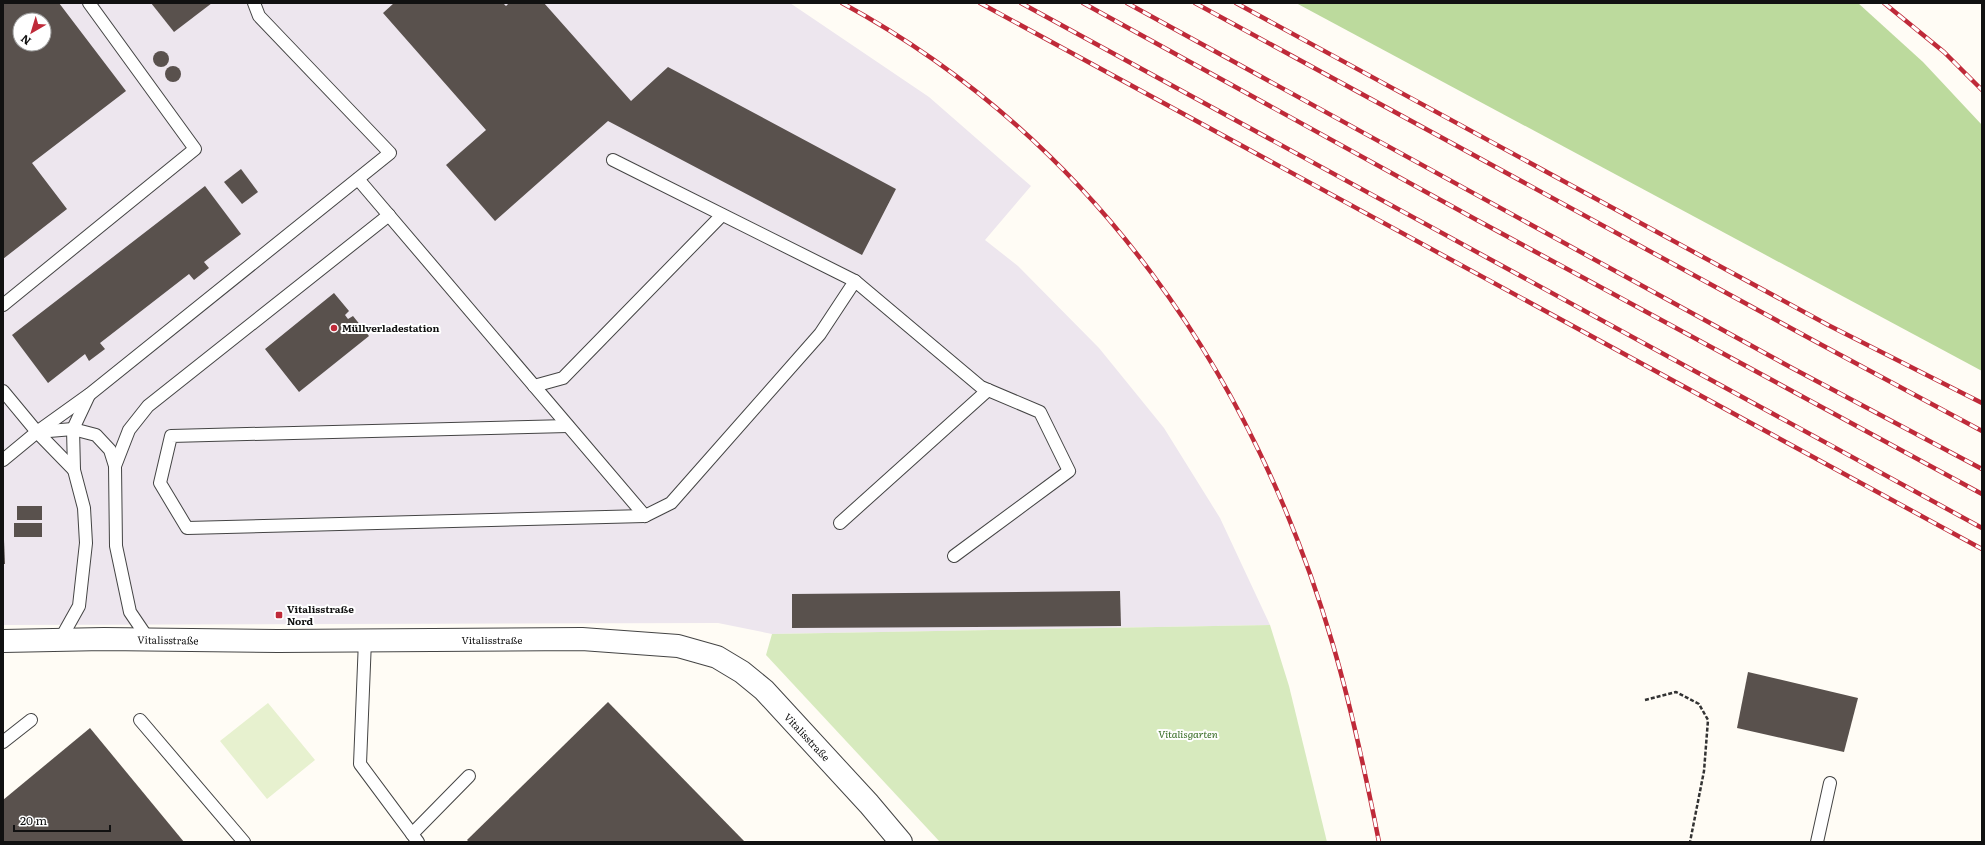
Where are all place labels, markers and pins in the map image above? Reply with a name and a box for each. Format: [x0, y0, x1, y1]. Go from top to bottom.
place label: Müllverladestation [342, 320, 439, 335]
marker: Müllverladestation [329, 323, 339, 333]
place label: Vitalisstraße Nord [287, 601, 354, 628]
marker: Vitalisstraße Nord [274, 610, 284, 620]

